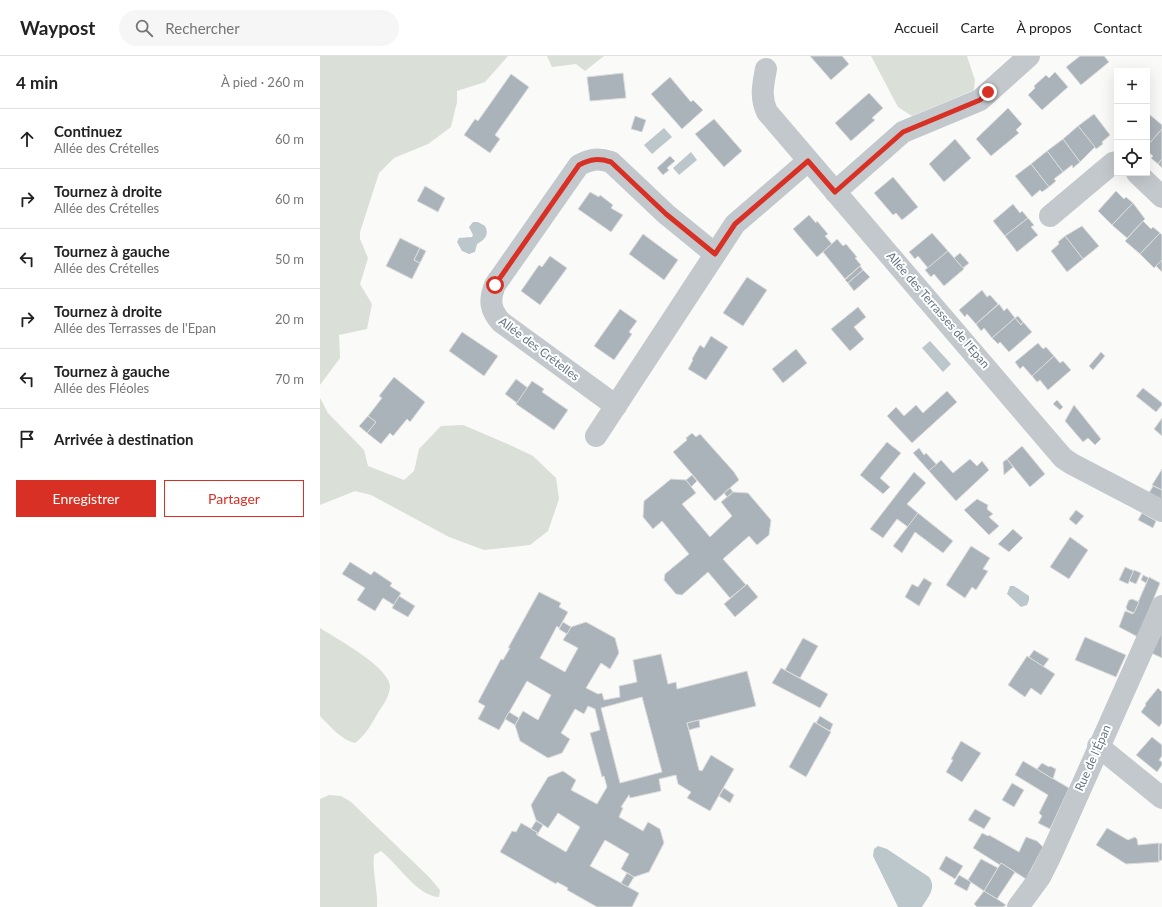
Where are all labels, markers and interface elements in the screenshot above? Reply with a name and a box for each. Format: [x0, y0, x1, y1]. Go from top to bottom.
search box [119, 10, 399, 46]
text: Waypost [20, 16, 95, 39]
icon: search [133, 17, 155, 39]
text: Rechercher [165, 19, 240, 37]
text: Accueil [894, 19, 939, 36]
text: Carte [961, 19, 994, 36]
text: À propos [1016, 19, 1071, 36]
text: Contact [1093, 19, 1142, 36]
map controls [1114, 68, 1150, 176]
button: + [1114, 68, 1150, 104]
text: 4 min [16, 72, 58, 93]
text: À pied · 260 m [221, 74, 304, 90]
route end [979, 83, 997, 101]
button: − [1114, 104, 1150, 140]
text: Continuez [54, 122, 122, 140]
icon: ahead [16, 128, 38, 150]
text: 60 m [275, 131, 304, 147]
text: Allée des Crételles [54, 140, 159, 156]
button: locate [1114, 140, 1150, 176]
text: Tournez à droite [54, 182, 162, 200]
icon: right [16, 188, 38, 210]
text: 60 m [275, 191, 304, 207]
text: Allée des Crételles [54, 200, 159, 216]
text: Tournez à gauche [54, 242, 170, 260]
icon: left [16, 248, 38, 270]
street label: Allée des Terrasses de l'Epan [884, 248, 993, 371]
text: 50 m [275, 251, 304, 267]
text: Allée des Crételles [54, 260, 159, 276]
route start [486, 276, 504, 294]
text: Tournez à droite [54, 302, 162, 320]
icon: right [16, 308, 38, 330]
text: 20 m [275, 311, 304, 327]
street label: Allée des Crételles [496, 313, 583, 384]
text: Allée des Terrasses de l'Epan [54, 320, 216, 336]
text: Tournez à gauche [54, 362, 170, 380]
icon: left [16, 368, 38, 390]
text: 70 m [275, 371, 304, 387]
text: Allée des Fléoles [54, 380, 149, 396]
icon: arrive [16, 428, 38, 450]
text: Arrivée à destination [54, 430, 193, 448]
button: Enregistrer [16, 480, 156, 517]
button: Partager [164, 480, 304, 517]
street label: Rue de l'Épan [1071, 722, 1114, 793]

